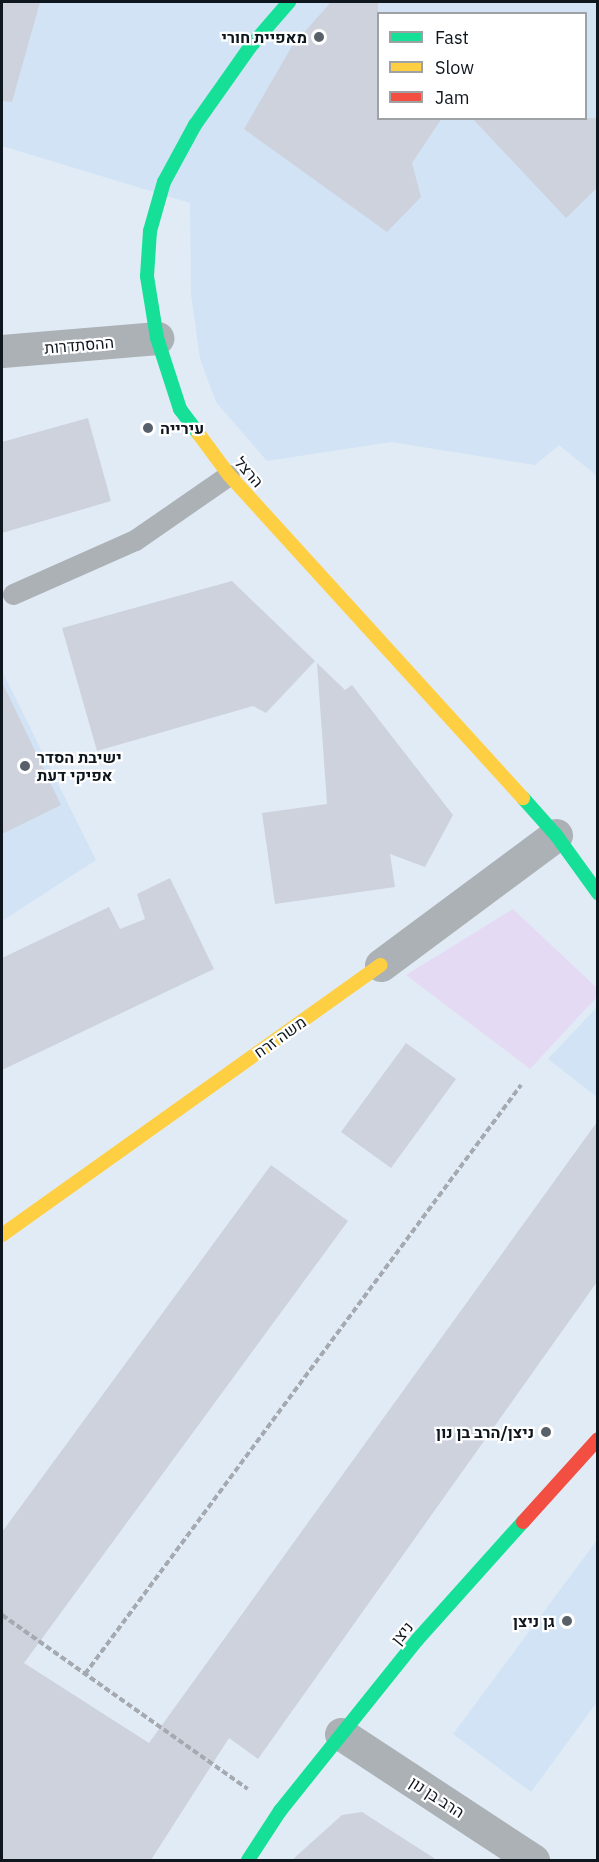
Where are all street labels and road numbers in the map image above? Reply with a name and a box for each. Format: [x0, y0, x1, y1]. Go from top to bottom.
street label: ההסתדרות [43, 332, 115, 358]
street label: הרצל [231, 453, 267, 491]
street label: משה זרח [250, 1012, 310, 1062]
street label: ניצן [387, 1618, 417, 1648]
street label: הרב בן נון [406, 1772, 468, 1822]

